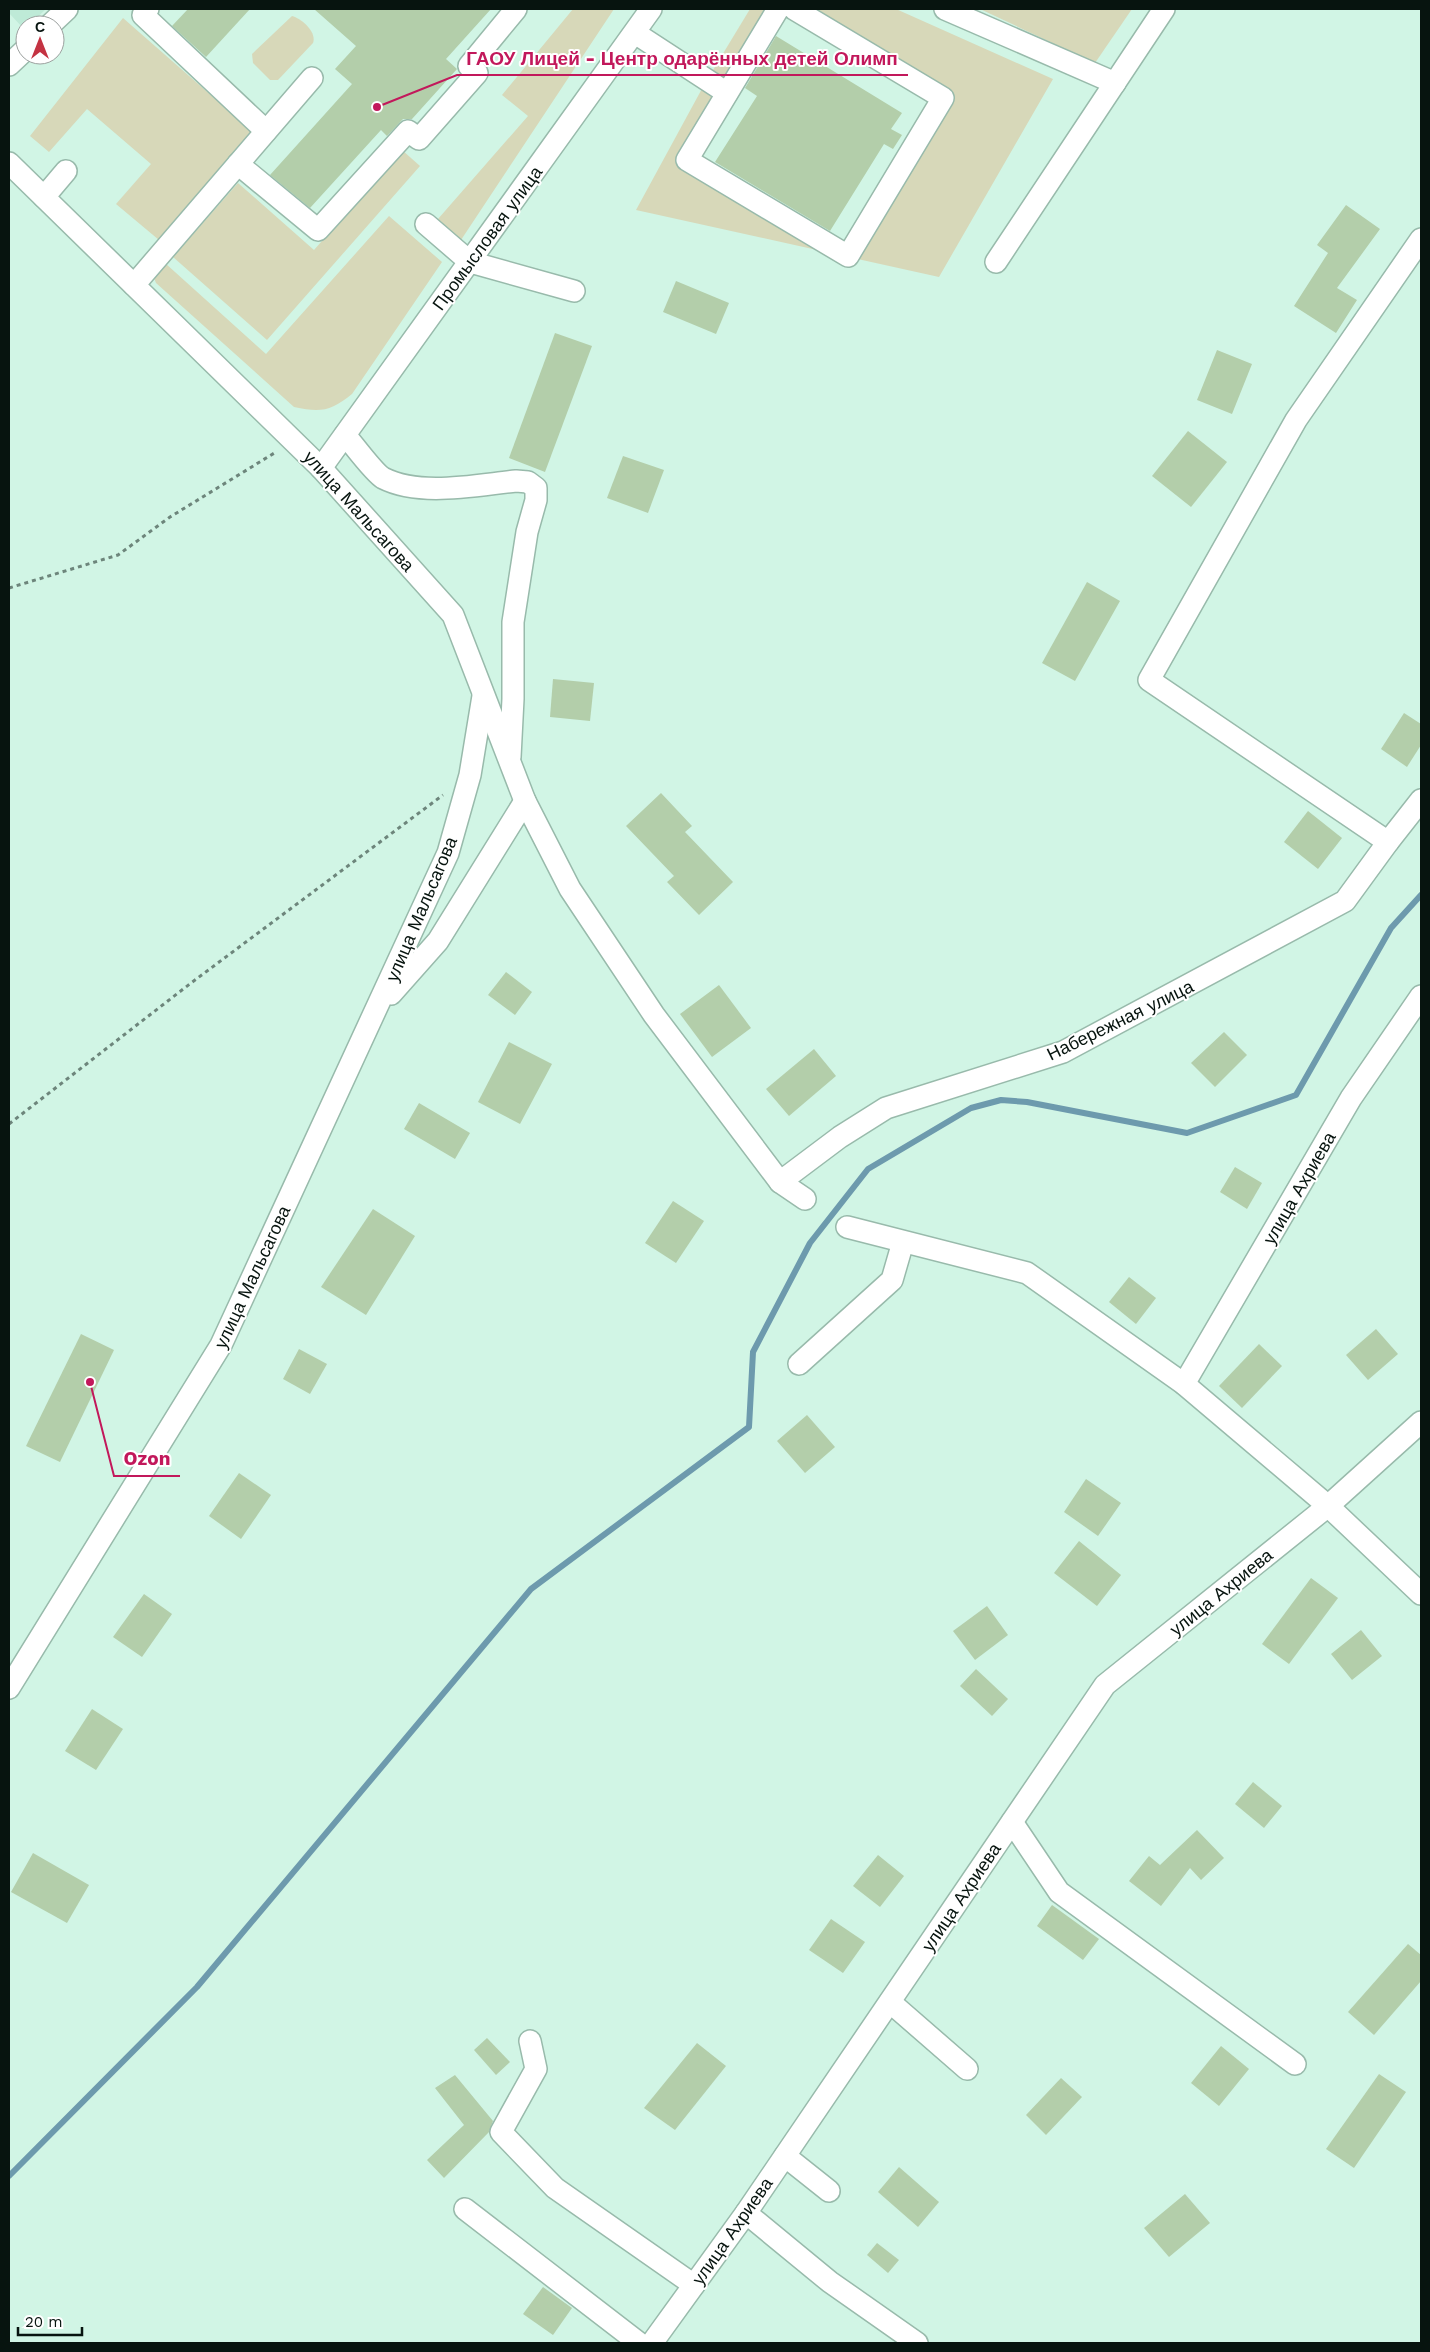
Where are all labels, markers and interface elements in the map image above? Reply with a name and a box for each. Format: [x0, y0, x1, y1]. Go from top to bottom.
north arrow [15, 15, 65, 65]
text: С [35, 19, 45, 35]
callout: ГАОУ Лицей - Центр одарённых детей Олимп [457, 41, 908, 75]
text: ГАОУ Лицей - Центр одарённых детей Олимп [466, 47, 898, 70]
street label: Промысловая улица [428, 161, 547, 314]
street label: улица Мальсагова [299, 446, 419, 576]
street label: улица Мальсагова [381, 833, 461, 985]
street label: Набережная улица [1043, 975, 1198, 1065]
street label: улица Ахриева [1258, 1127, 1340, 1248]
street label: улица Мальсагова [210, 1201, 295, 1352]
callout: Ozon [114, 1442, 180, 1476]
text: Ozon [124, 1447, 170, 1470]
street label: улица Ахриева [1165, 1544, 1277, 1640]
street label: улица Ахриева [917, 1838, 1006, 1955]
street label: улица Ахриева [687, 2173, 777, 2289]
scale bar [18, 2304, 81, 2336]
text: 20 m [25, 2313, 63, 2331]

